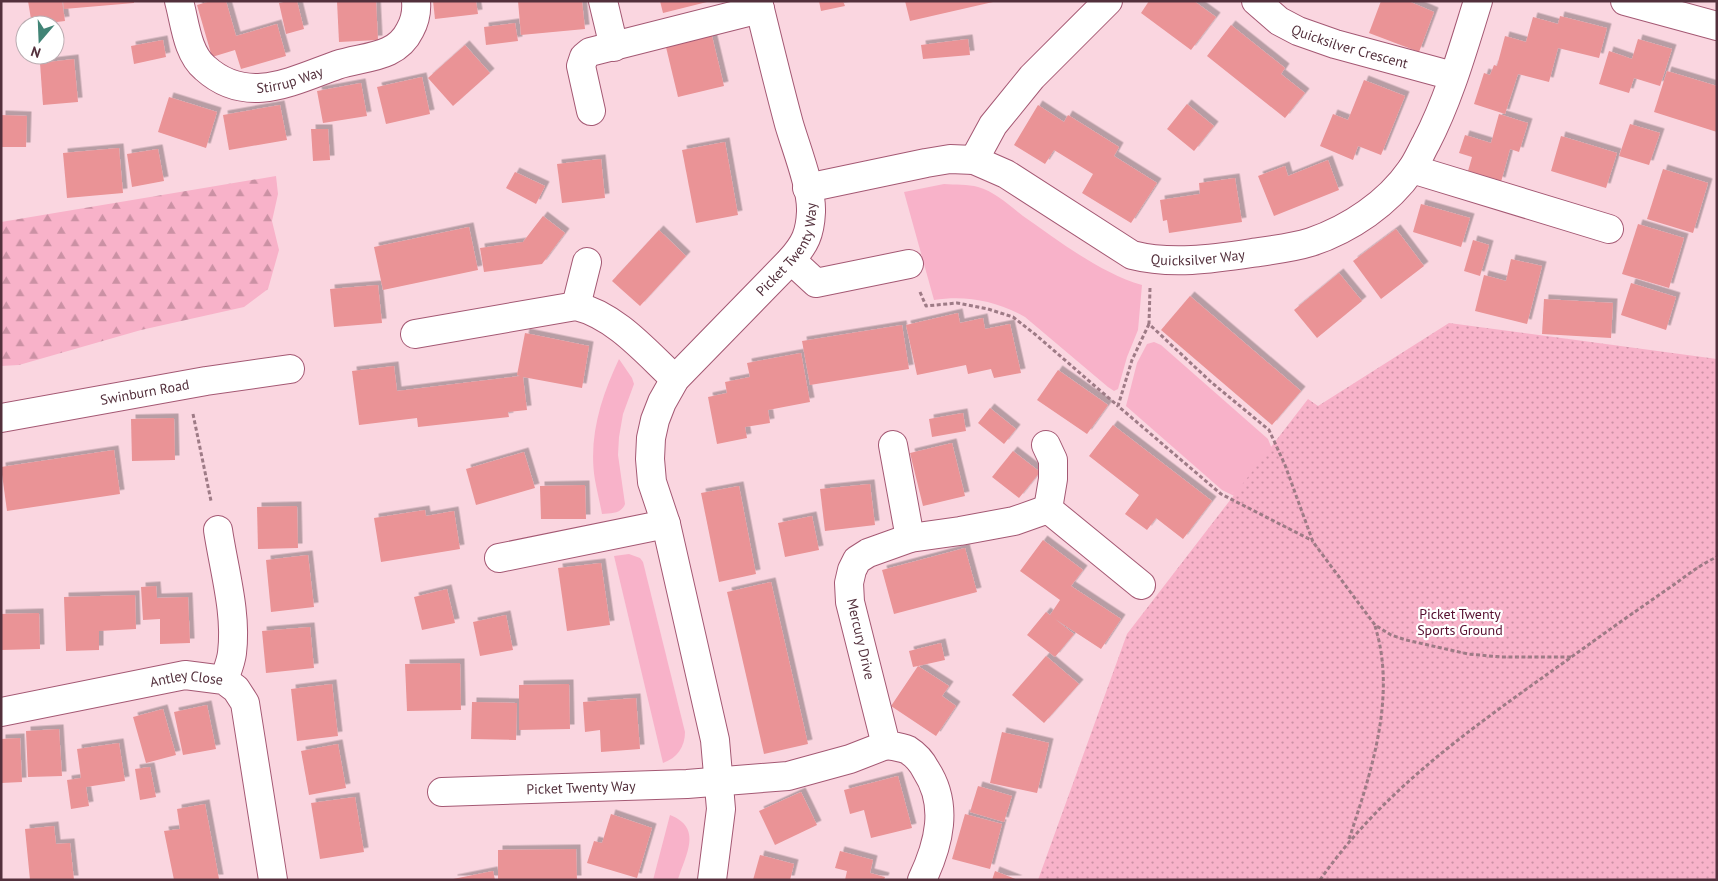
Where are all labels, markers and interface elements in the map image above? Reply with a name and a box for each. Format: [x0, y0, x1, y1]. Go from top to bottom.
north arrow [15, 15, 65, 65]
street label: Quicksilver Crescent [1288, 20, 1410, 72]
text: N [28, 42, 43, 62]
street label: Stirrup Way [256, 62, 326, 97]
street label: Picket Twenty Way [752, 202, 820, 300]
street label: Quicksilver Way [1150, 245, 1246, 269]
street label: Swinburn Road [99, 375, 191, 409]
street label: Mercury Drive [843, 597, 879, 681]
park label: Picket Twenty Sports Ground [1417, 605, 1503, 639]
street label: Antley Close [148, 666, 224, 691]
street label: Picket Twenty Way [526, 777, 636, 798]

